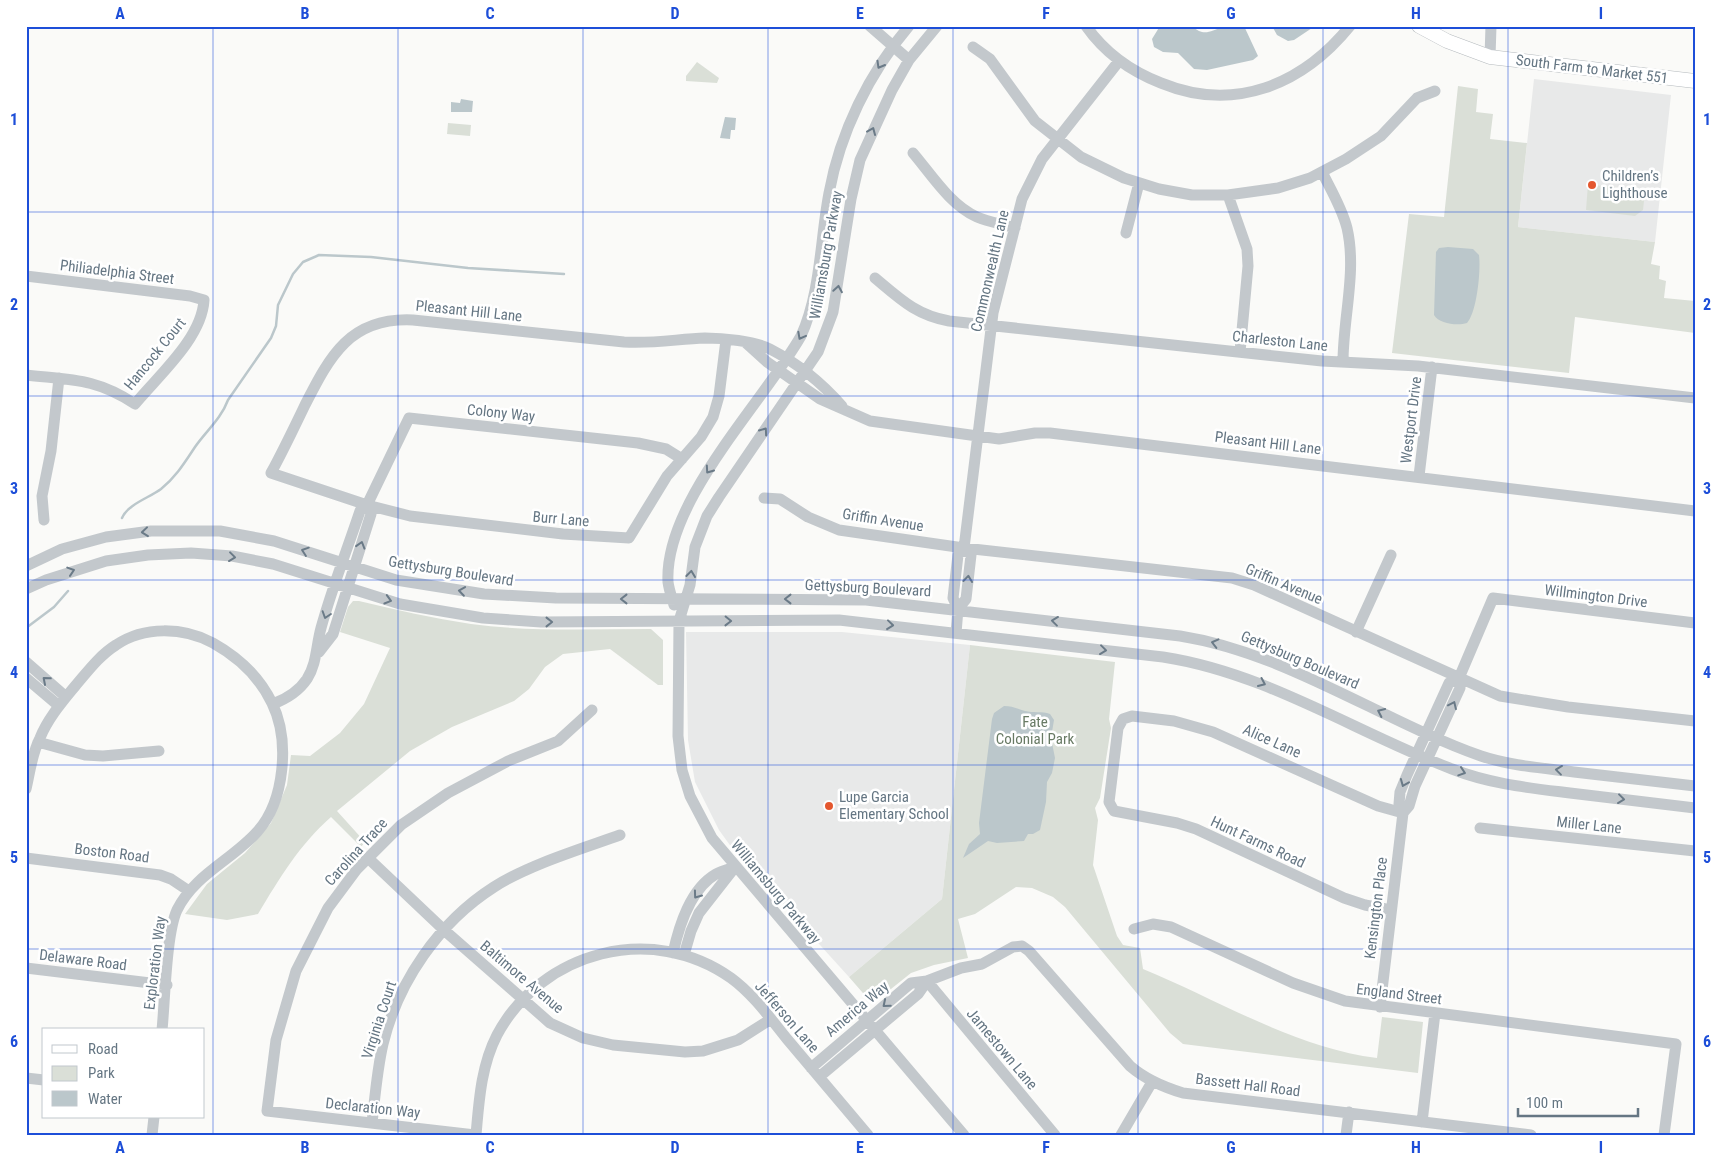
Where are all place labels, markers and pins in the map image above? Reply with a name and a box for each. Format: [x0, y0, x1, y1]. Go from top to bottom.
place label: Children’s Lighthouse [1602, 167, 1668, 202]
marker: Children’s Lighthouse [1586, 179, 1598, 191]
place label: Lupe Garcia Elementary School [839, 788, 949, 823]
marker: Lupe Garcia Elementary School [823, 800, 835, 812]

